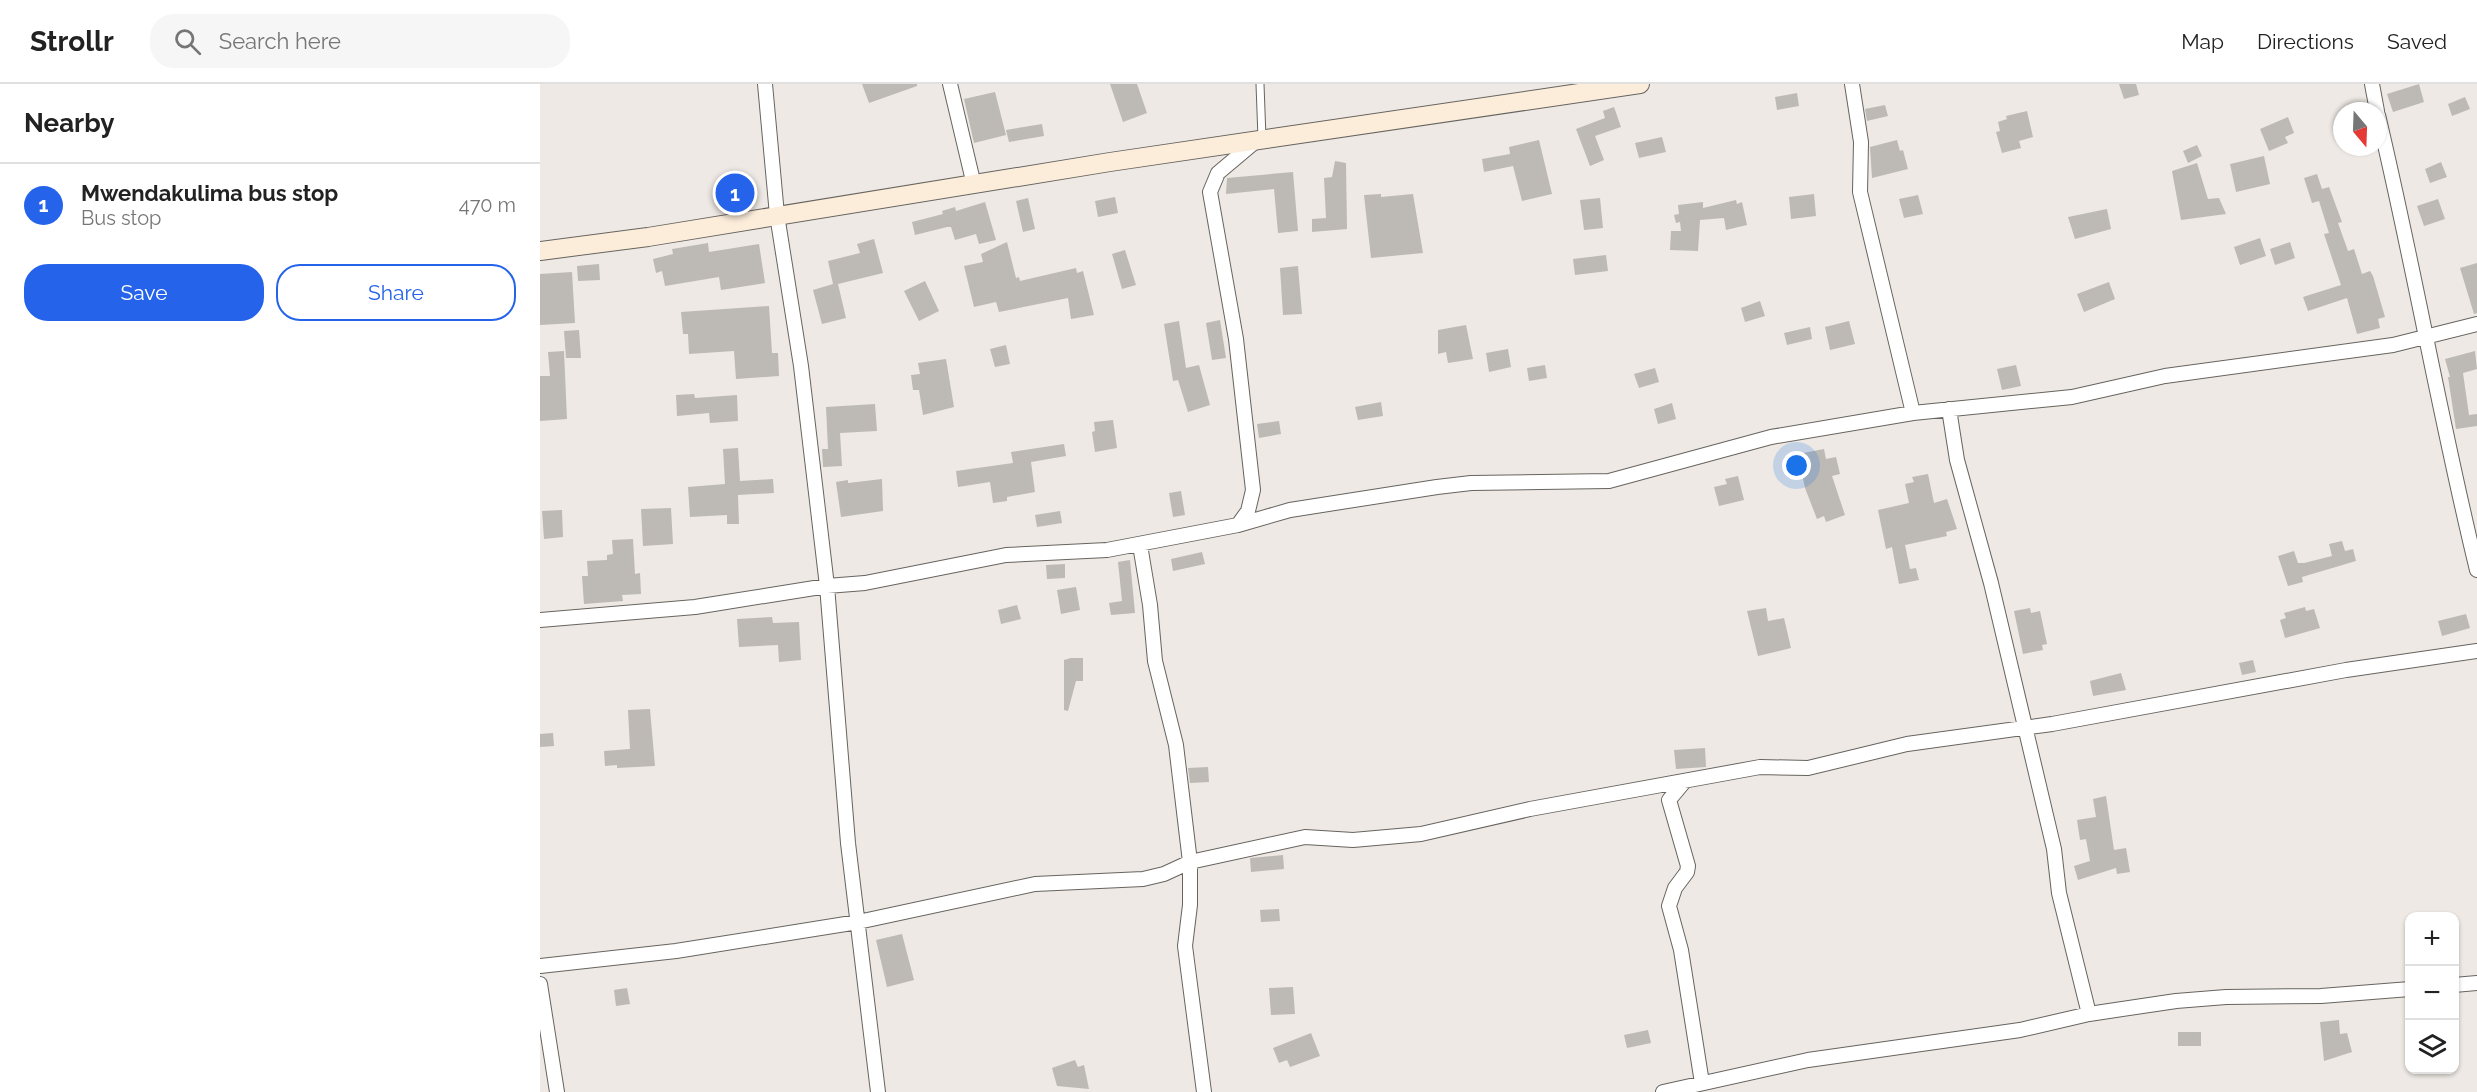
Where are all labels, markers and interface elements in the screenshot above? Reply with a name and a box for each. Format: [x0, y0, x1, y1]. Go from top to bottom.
search box [150, 14, 570, 68]
text: Strollr [30, 25, 114, 58]
icon: search [171, 25, 204, 58]
text: Search here [219, 28, 341, 54]
text: Map [2181, 29, 2224, 54]
text: Directions [2257, 29, 2354, 54]
text: Saved [2387, 29, 2447, 54]
north arrow [2333, 102, 2387, 156]
text: Nearby [24, 108, 114, 138]
pin: 1 [716, 170, 754, 216]
text: Mwendakulima bus stop [81, 180, 338, 206]
text: 1 [39, 193, 48, 217]
text: 470 m [459, 193, 516, 217]
text: Bus stop [81, 206, 161, 230]
button: Save [24, 264, 264, 321]
button: Share [276, 264, 516, 321]
your location [1782, 451, 1811, 480]
map controls [2405, 912, 2459, 1074]
button: + [2405, 912, 2459, 966]
button: − [2405, 966, 2459, 1020]
button: layers [2405, 1020, 2459, 1074]

